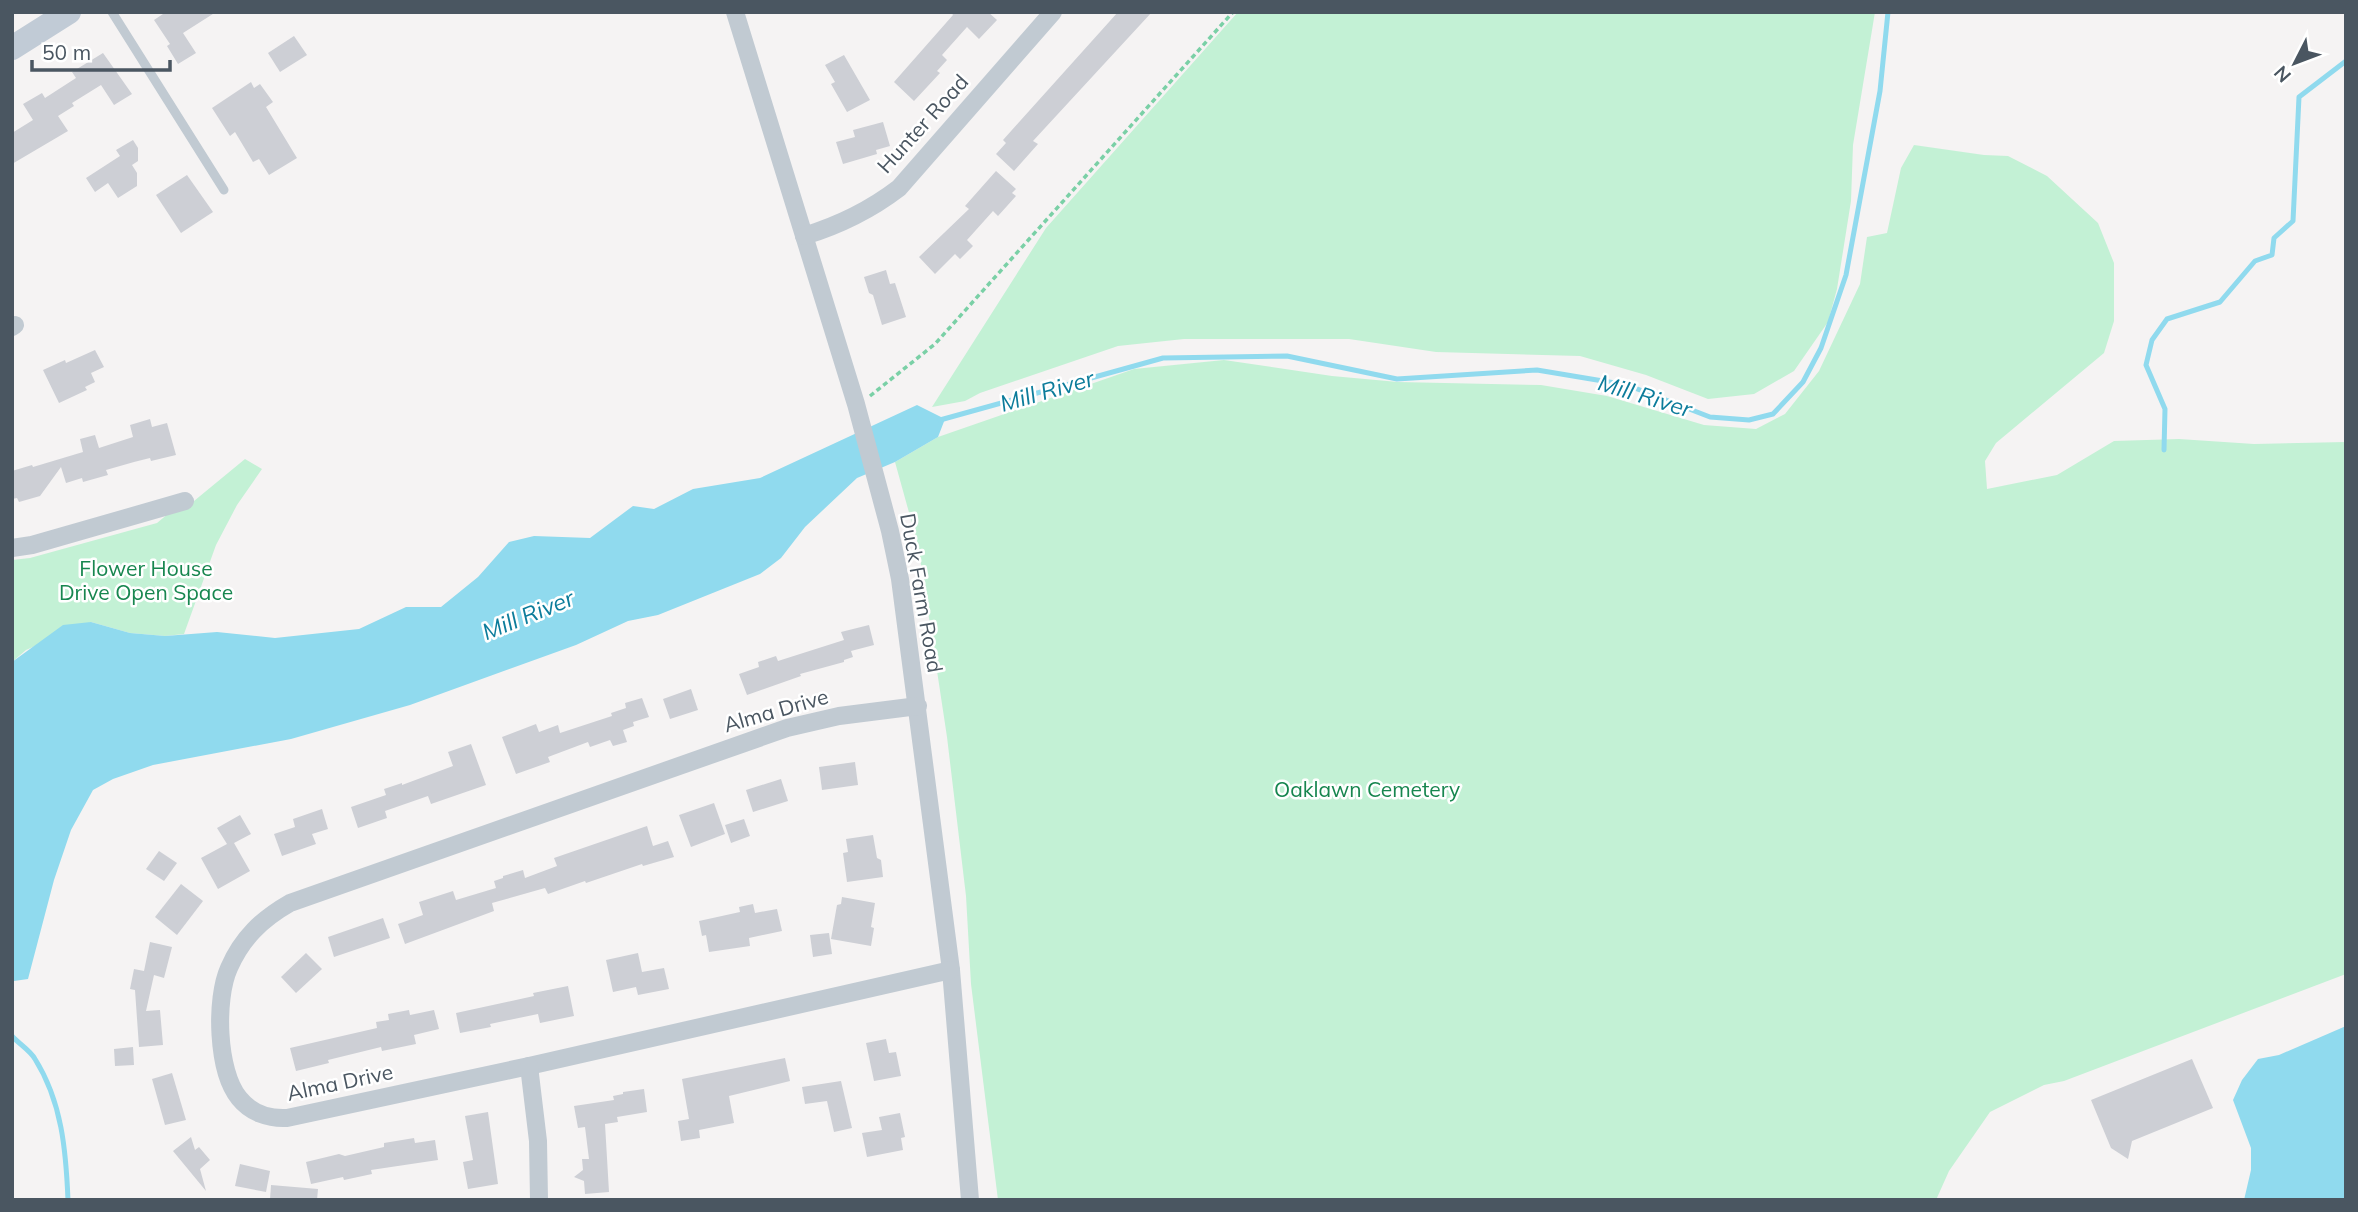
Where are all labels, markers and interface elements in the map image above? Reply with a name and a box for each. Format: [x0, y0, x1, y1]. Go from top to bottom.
scale bar [32, 28, 170, 72]
north arrow [2260, 28, 2330, 98]
text: 50 m [42, 39, 91, 65]
text: N [2269, 61, 2296, 88]
street label: Hunter Road [871, 69, 973, 178]
water label: Mill River [996, 363, 1099, 418]
water label: Mill River [1595, 368, 1697, 424]
street label: Duck Farm Road [895, 511, 949, 675]
park label: Flower House Drive Open Space [59, 555, 233, 605]
water label: Mill River [478, 582, 579, 646]
street label: Alma Drive [720, 683, 831, 737]
park label: Oaklawn Cemetery [1274, 776, 1460, 802]
street label: Alma Drive [284, 1058, 395, 1106]

